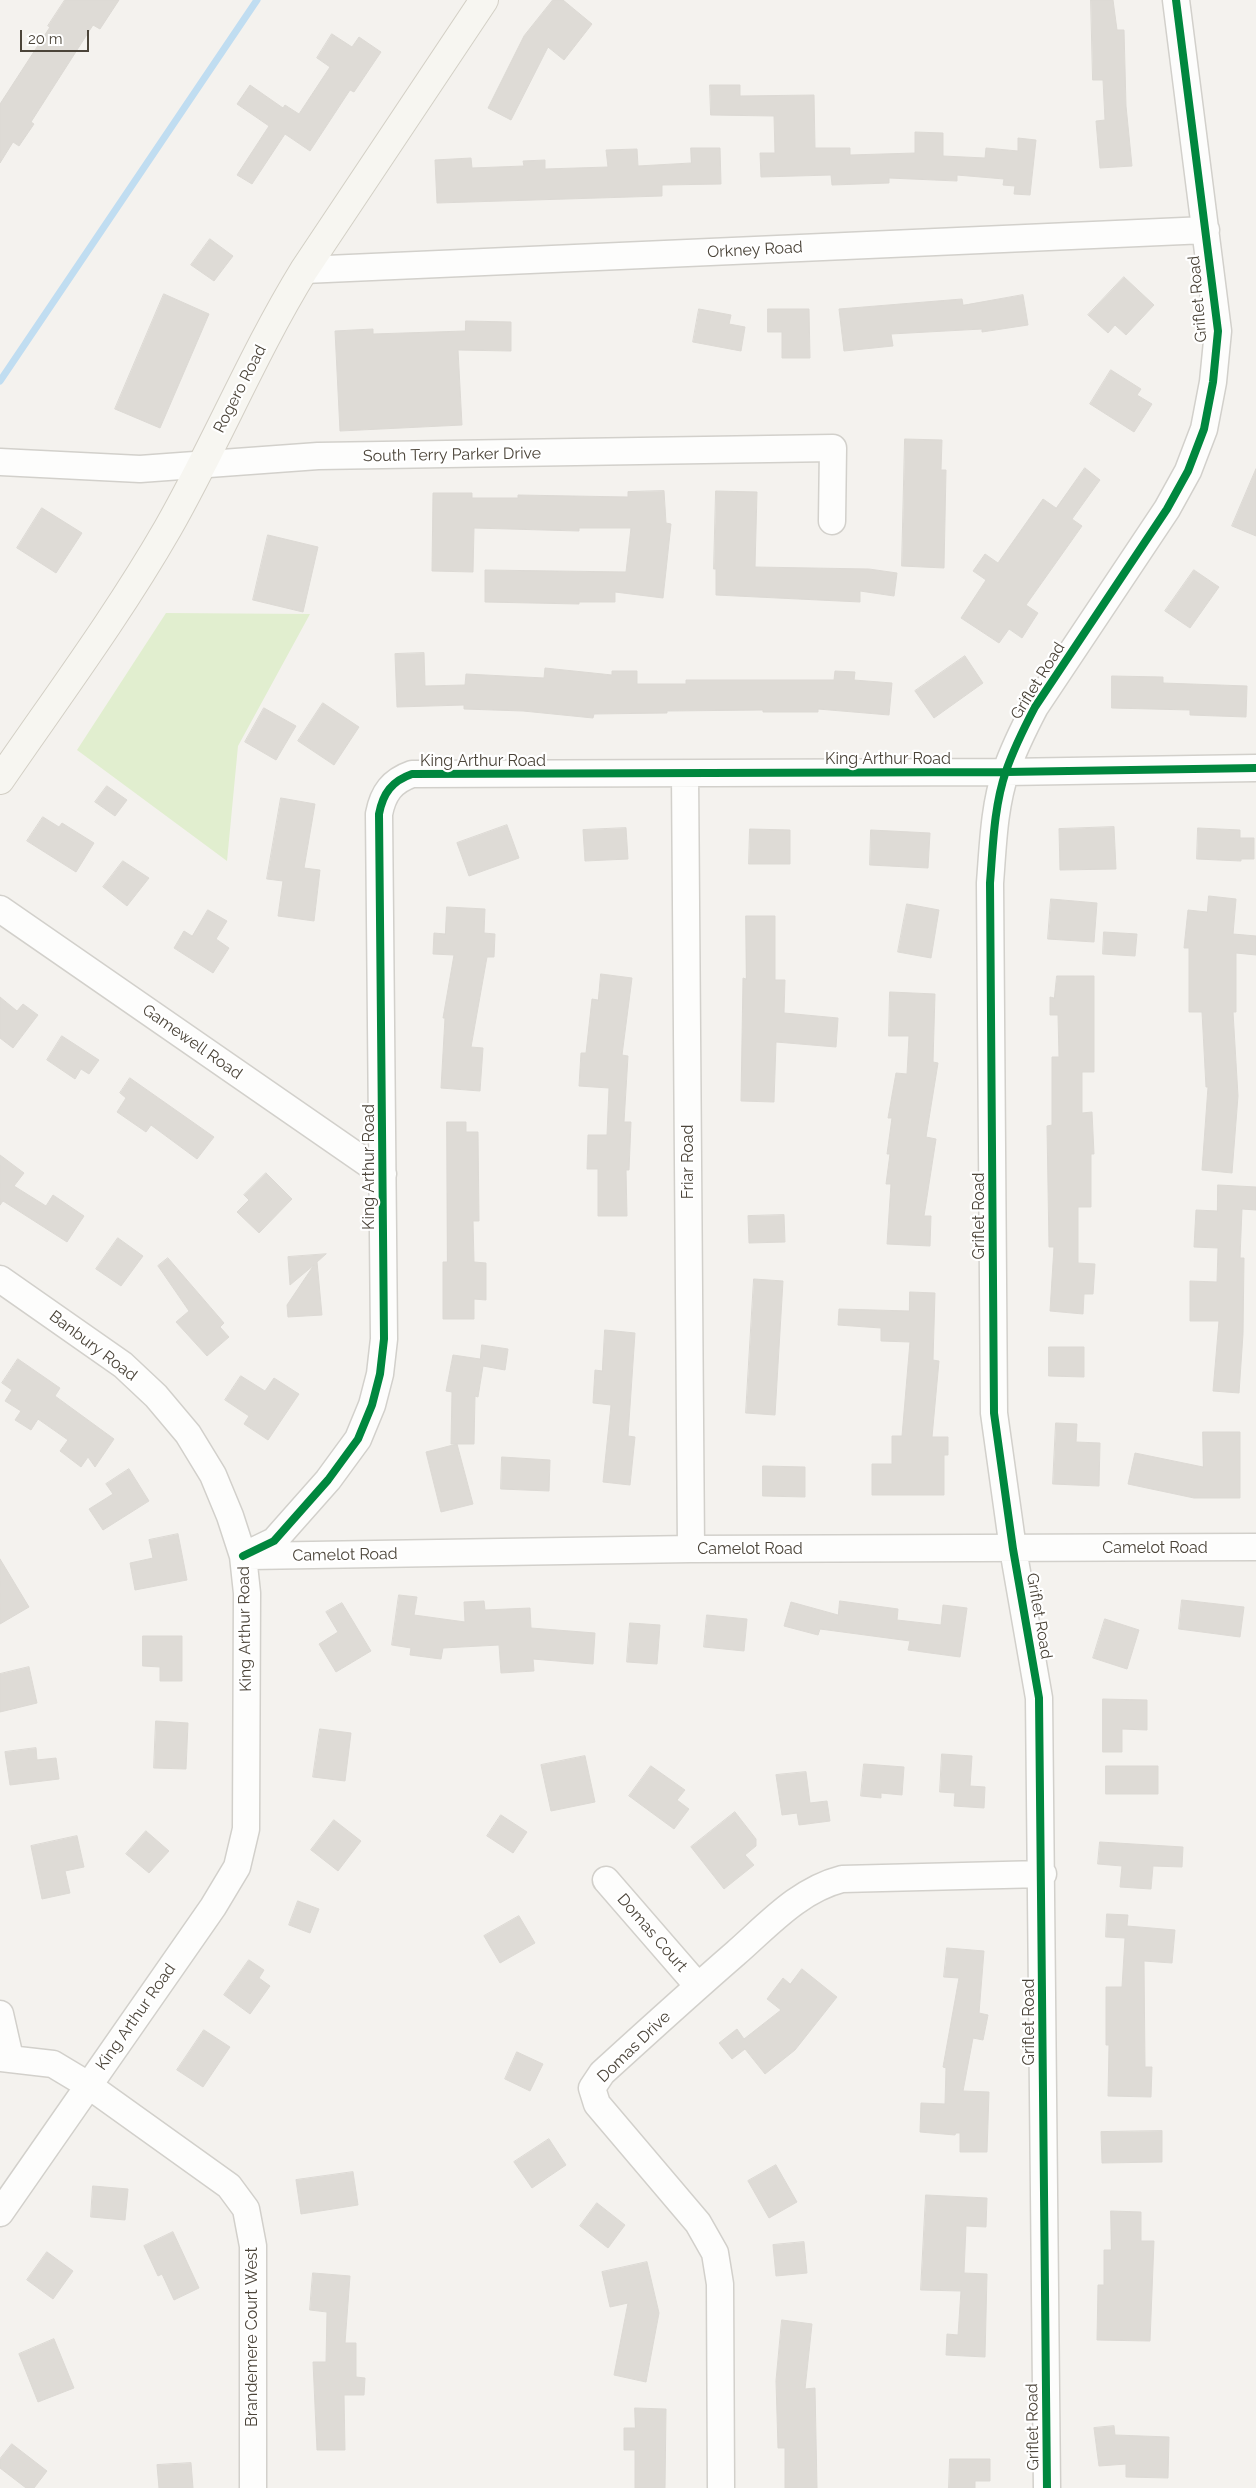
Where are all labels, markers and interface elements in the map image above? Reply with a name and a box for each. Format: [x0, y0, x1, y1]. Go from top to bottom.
scale bar [22, 20, 91, 52]
text: 20 m [28, 30, 63, 48]
street label: Orkney Road [707, 238, 803, 262]
street label: Griflet Road [1185, 255, 1211, 343]
street label: Rogero Road [210, 342, 270, 436]
street label: South Terry Parker Drive [363, 444, 541, 466]
street label: Griflet Road [1007, 639, 1069, 723]
street label: King Arthur Road [825, 749, 951, 769]
street label: King Arthur Road [420, 751, 546, 771]
street label: Gamewell Road [138, 1000, 246, 1084]
street label: King Arthur Road [359, 1104, 379, 1230]
street label: Friar Road [678, 1125, 698, 1199]
street label: Griflet Road [969, 1172, 989, 1260]
street label: Banbury Road [45, 1307, 141, 1385]
street label: Camelot Road [1102, 1538, 1208, 1558]
street label: Camelot Road [697, 1539, 803, 1559]
street label: Camelot Road [292, 1544, 398, 1566]
street label: King Arthur Road [234, 1566, 256, 1692]
street label: Griflet Road [1022, 1571, 1056, 1661]
street label: Domas Court [613, 1890, 691, 1976]
street label: King Arthur Road [92, 1960, 180, 2074]
street label: Griflet Road [1019, 1978, 1039, 2066]
street label: Domas Drive [593, 2007, 675, 2087]
street label: Brandemere Court West [242, 2247, 262, 2427]
street label: Griflet Road [1023, 2383, 1043, 2471]

